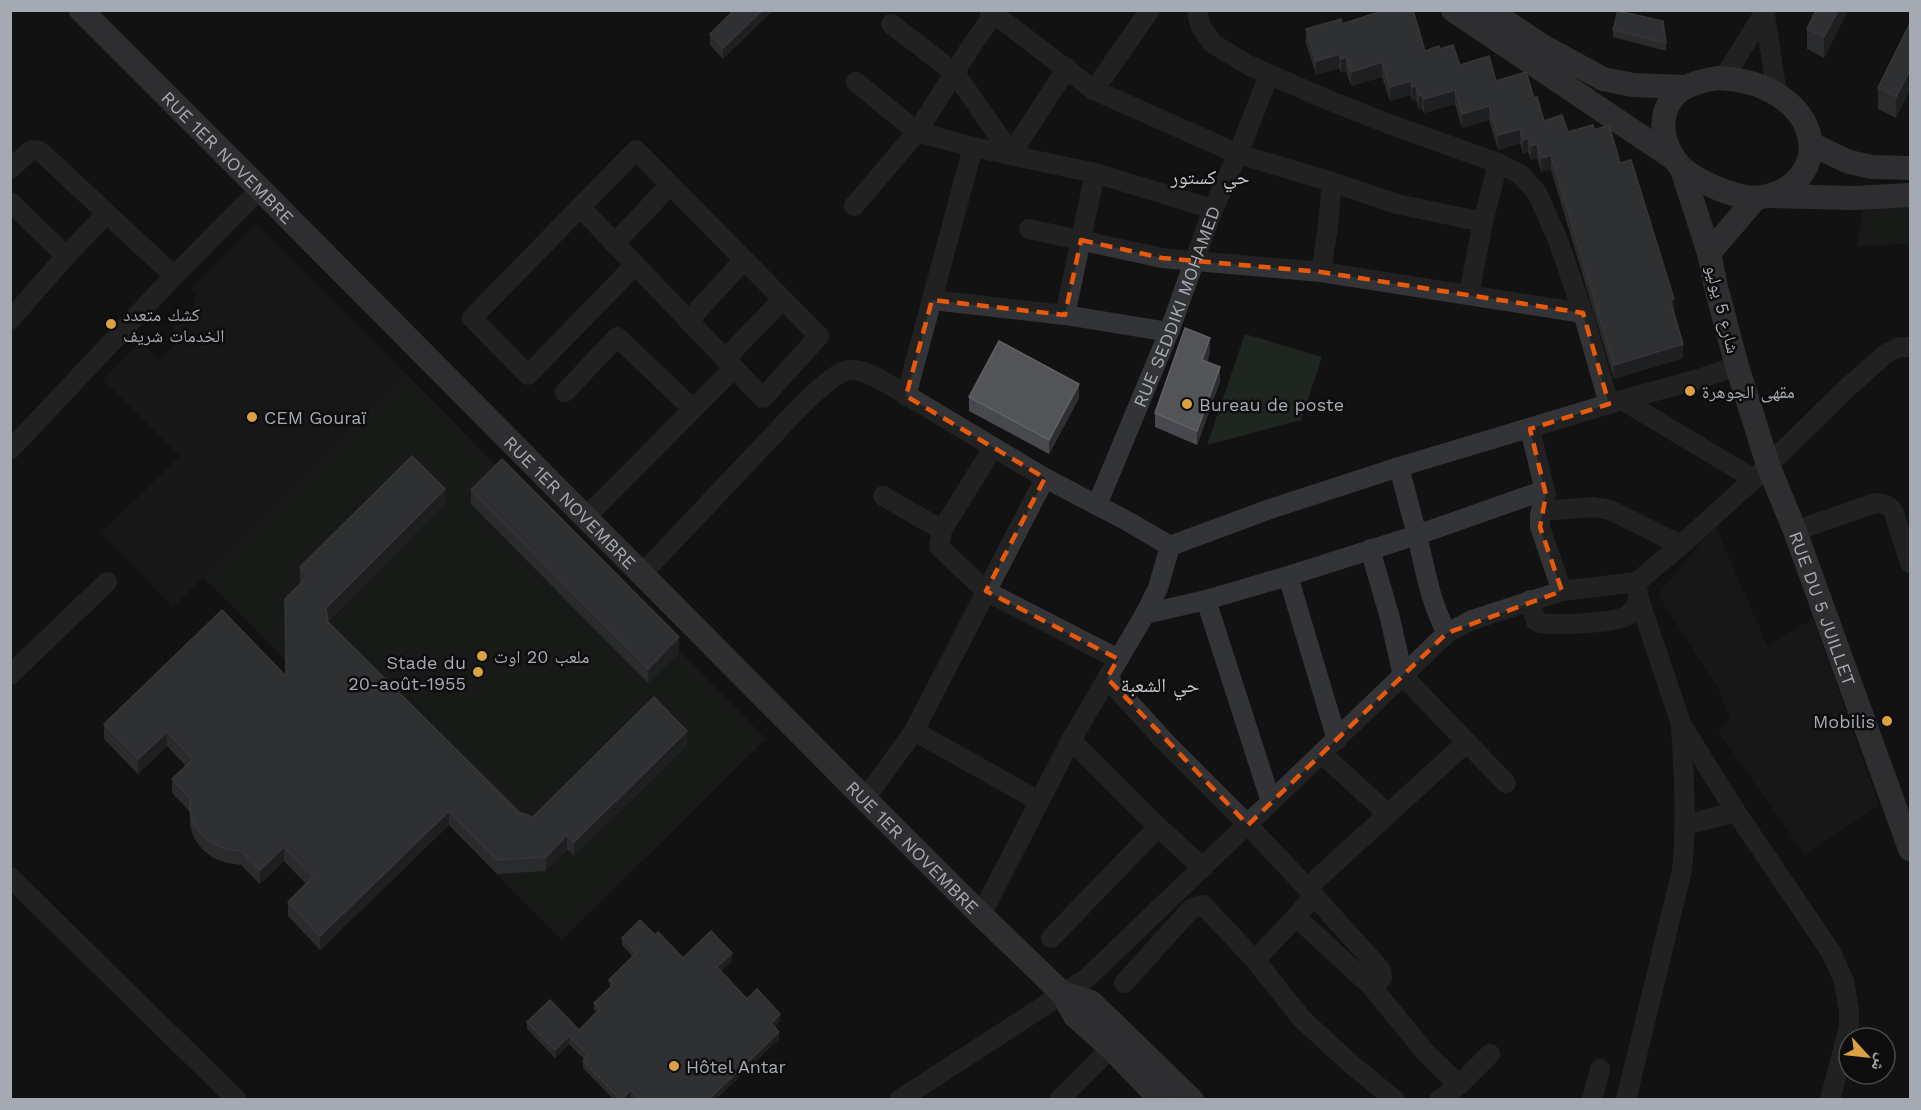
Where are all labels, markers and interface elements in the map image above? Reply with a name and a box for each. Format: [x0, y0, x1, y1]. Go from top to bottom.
street label: RUE 1ER NOVEMBRE [157, 86, 299, 228]
district label: حي كستور [1169, 165, 1250, 193]
street label: RUE SEDDIKI MOHAMED [1128, 203, 1224, 410]
street label: شارع 5 يوليو [1701, 263, 1744, 356]
place label: كشك متعدد الخدمات شريف [123, 304, 224, 346]
marker: كشك متعدد الخدمات شريف [104, 317, 118, 331]
place label: مقهى الجوهرة [1702, 381, 1795, 403]
marker: مقهى الجوهرة [1683, 384, 1697, 398]
place label: Bureau de poste [1199, 394, 1344, 415]
marker: Bureau de poste [1180, 397, 1194, 411]
place label: CEM Gouraï [264, 407, 367, 428]
marker: CEM Gouraï [245, 410, 259, 424]
street label: RUE 1ER NOVEMBRE [500, 431, 641, 573]
street label: RUE DU 5 JUILLET [1785, 528, 1861, 689]
place label: ملعب 20 اوت [494, 646, 589, 667]
marker: ملعب 20 اوت [475, 649, 489, 663]
place label: Stade du 20-août-1955 [348, 652, 466, 694]
marker: Stade du 20-août-1955 [471, 665, 485, 679]
district label: حي الشعبة [1121, 673, 1200, 701]
place label: Mobilis [1813, 711, 1875, 732]
marker: Mobilis [1880, 714, 1894, 728]
street label: RUE 1ER NOVEMBRE [842, 776, 984, 918]
north arrow [1837, 1026, 1897, 1086]
text: ش [1868, 1051, 1892, 1074]
place label: Hôtel Antar [686, 1056, 786, 1077]
marker: Hôtel Antar [667, 1059, 681, 1073]

